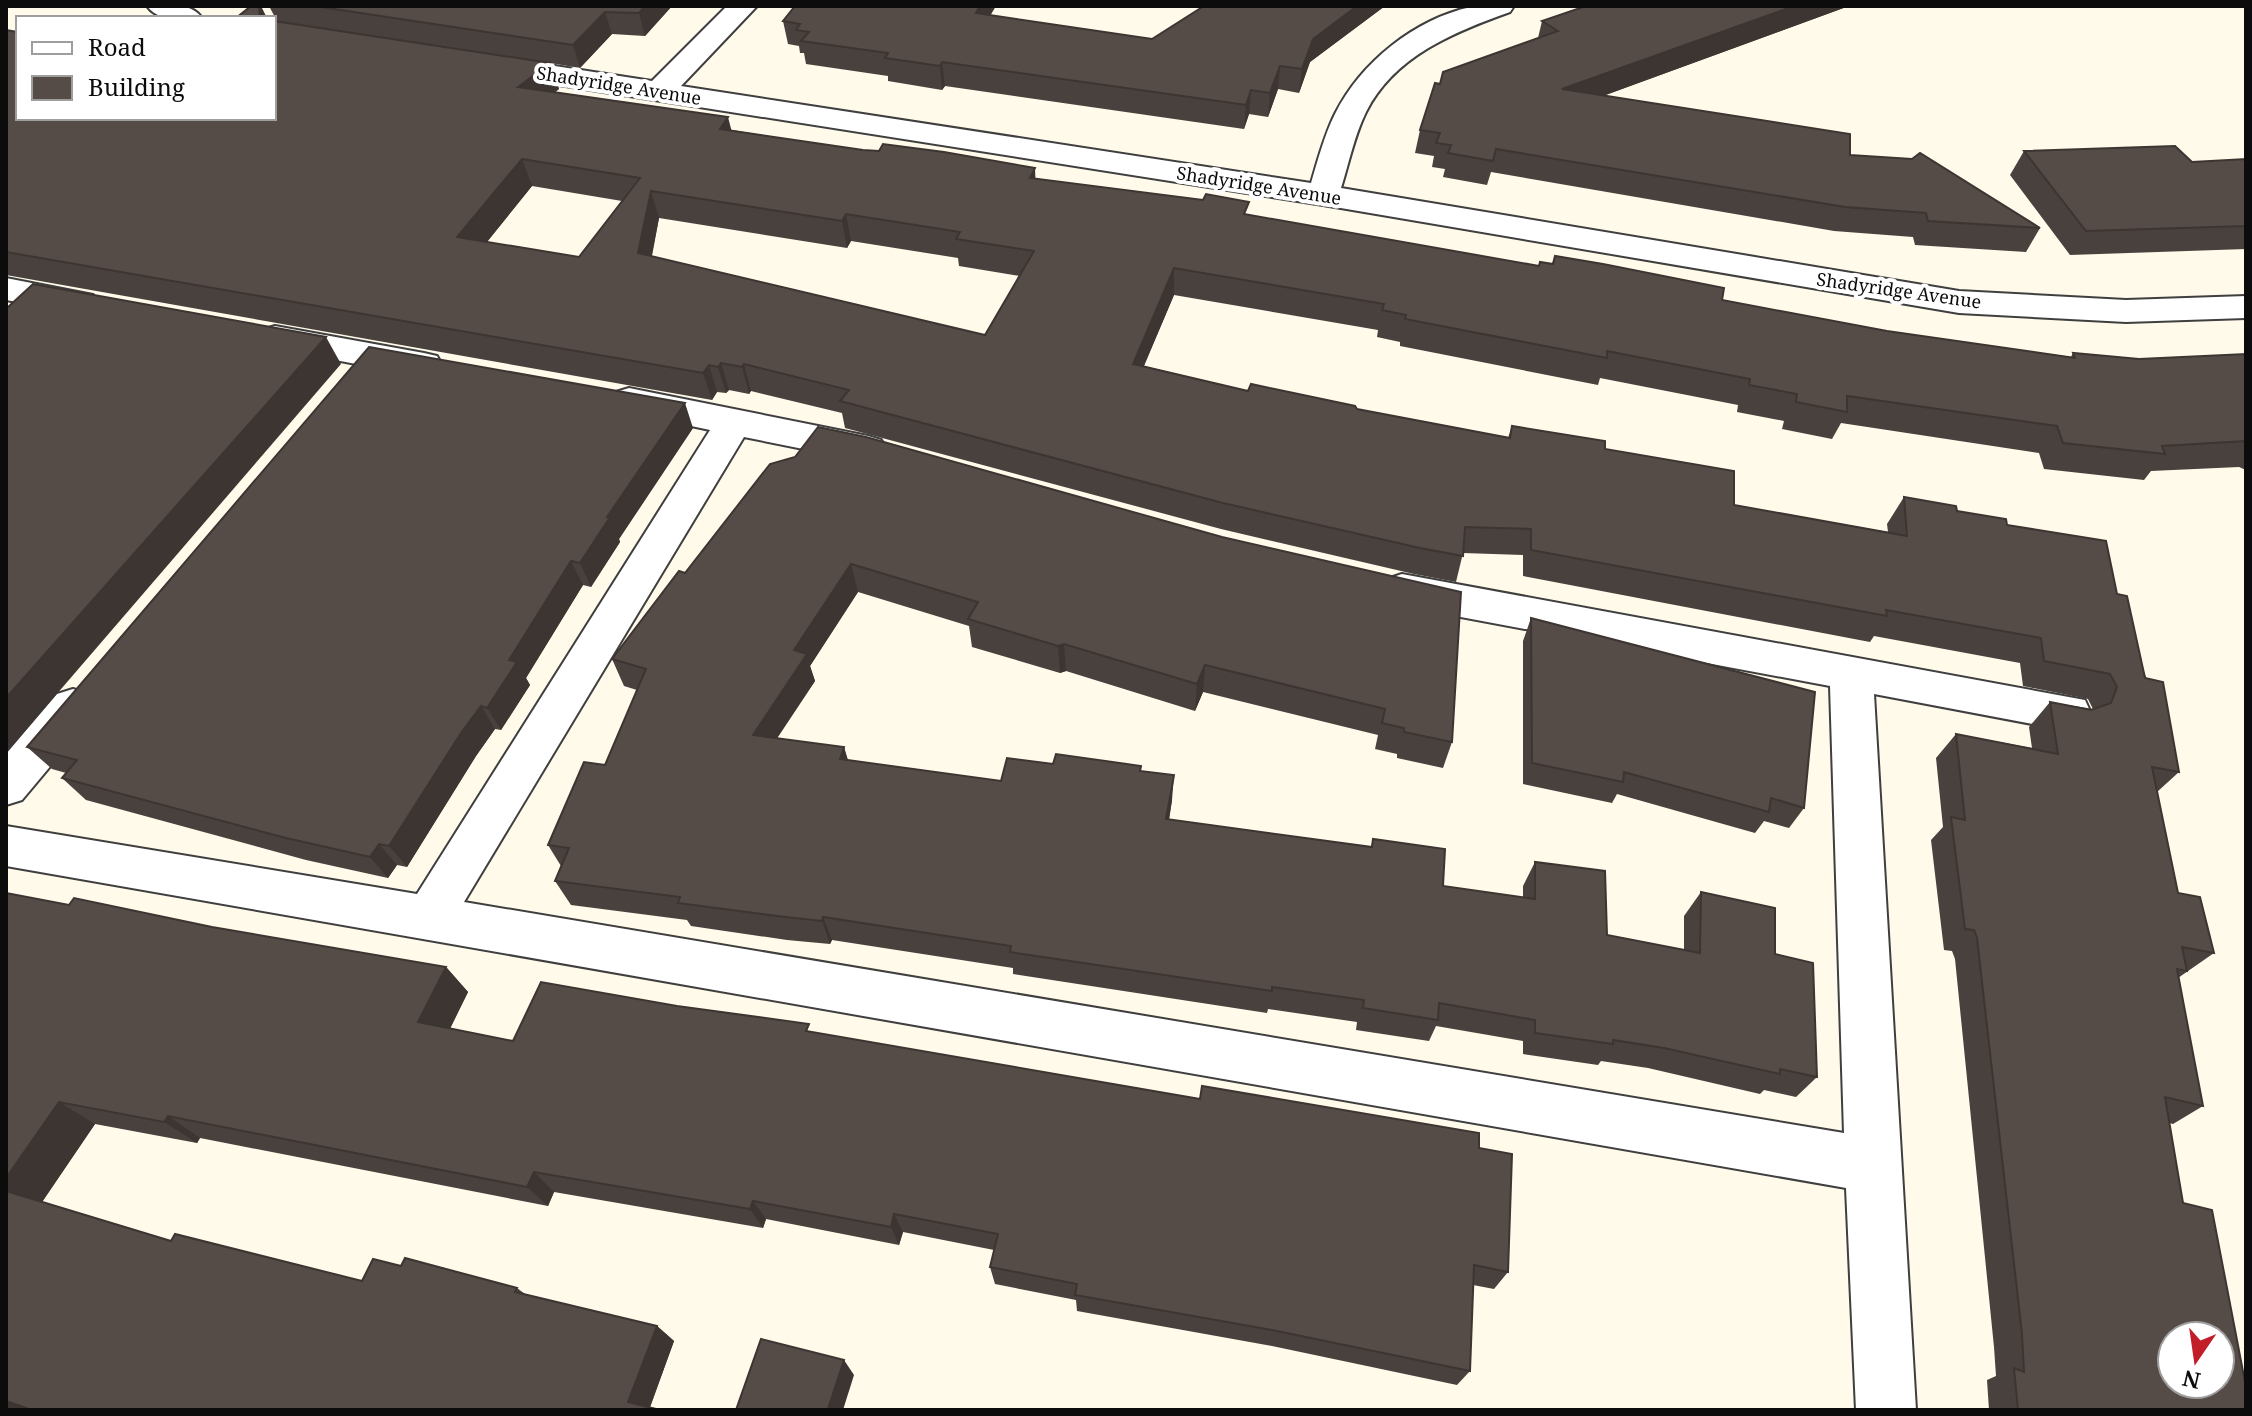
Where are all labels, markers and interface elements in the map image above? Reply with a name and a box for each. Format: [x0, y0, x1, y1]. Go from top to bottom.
legend [16, 16, 276, 120]
text: Road [88, 30, 146, 63]
street label: Shadyridge Avenue [535, 60, 703, 110]
text: Building [88, 70, 185, 103]
street label: Shadyridge Avenue [1175, 160, 1343, 210]
street label: Shadyridge Avenue [1815, 267, 1983, 313]
north arrow [2156, 1320, 2236, 1400]
text: N [2179, 1364, 2203, 1397]

